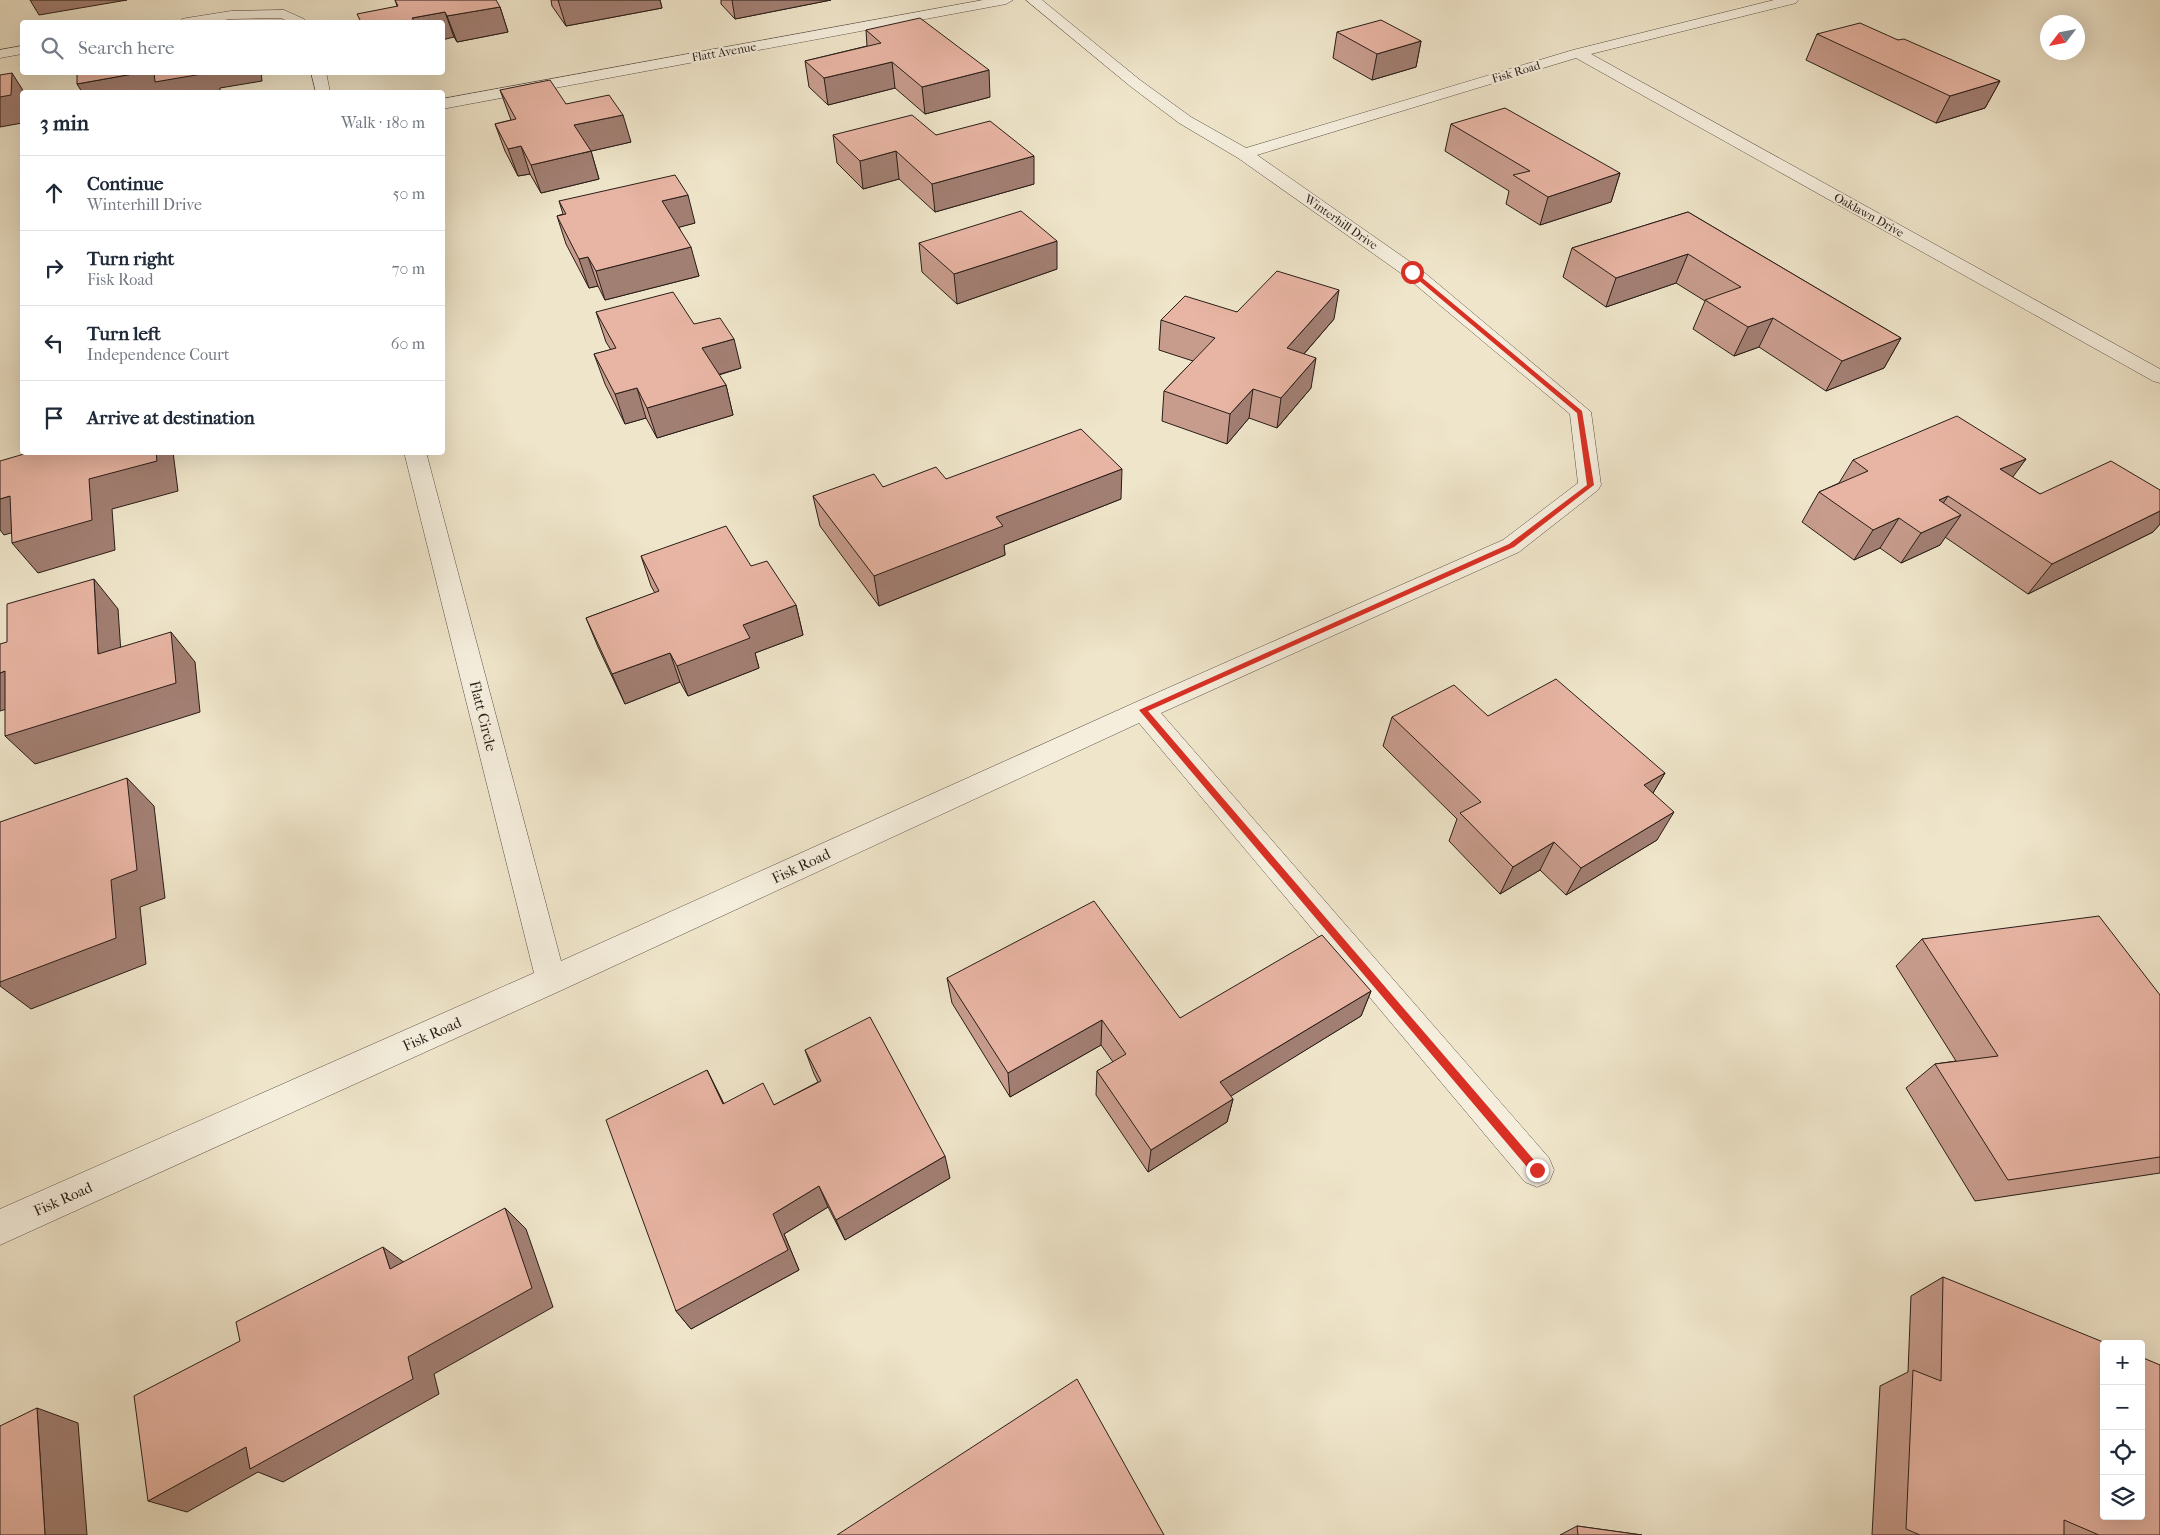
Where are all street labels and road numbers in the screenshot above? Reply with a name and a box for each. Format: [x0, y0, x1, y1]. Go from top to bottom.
street label: Flatt Avenue [691, 39, 757, 65]
street label: Fisk Road [1490, 58, 1542, 86]
street label: Oaklawn Drive [1832, 190, 1906, 240]
street label: Winterhill Drive [1301, 191, 1380, 252]
street label: Flatt Circle [466, 679, 501, 754]
street label: Fisk Road [769, 844, 834, 887]
street label: Fisk Road [400, 1013, 465, 1055]
street label: Fisk Road [31, 1178, 96, 1220]

